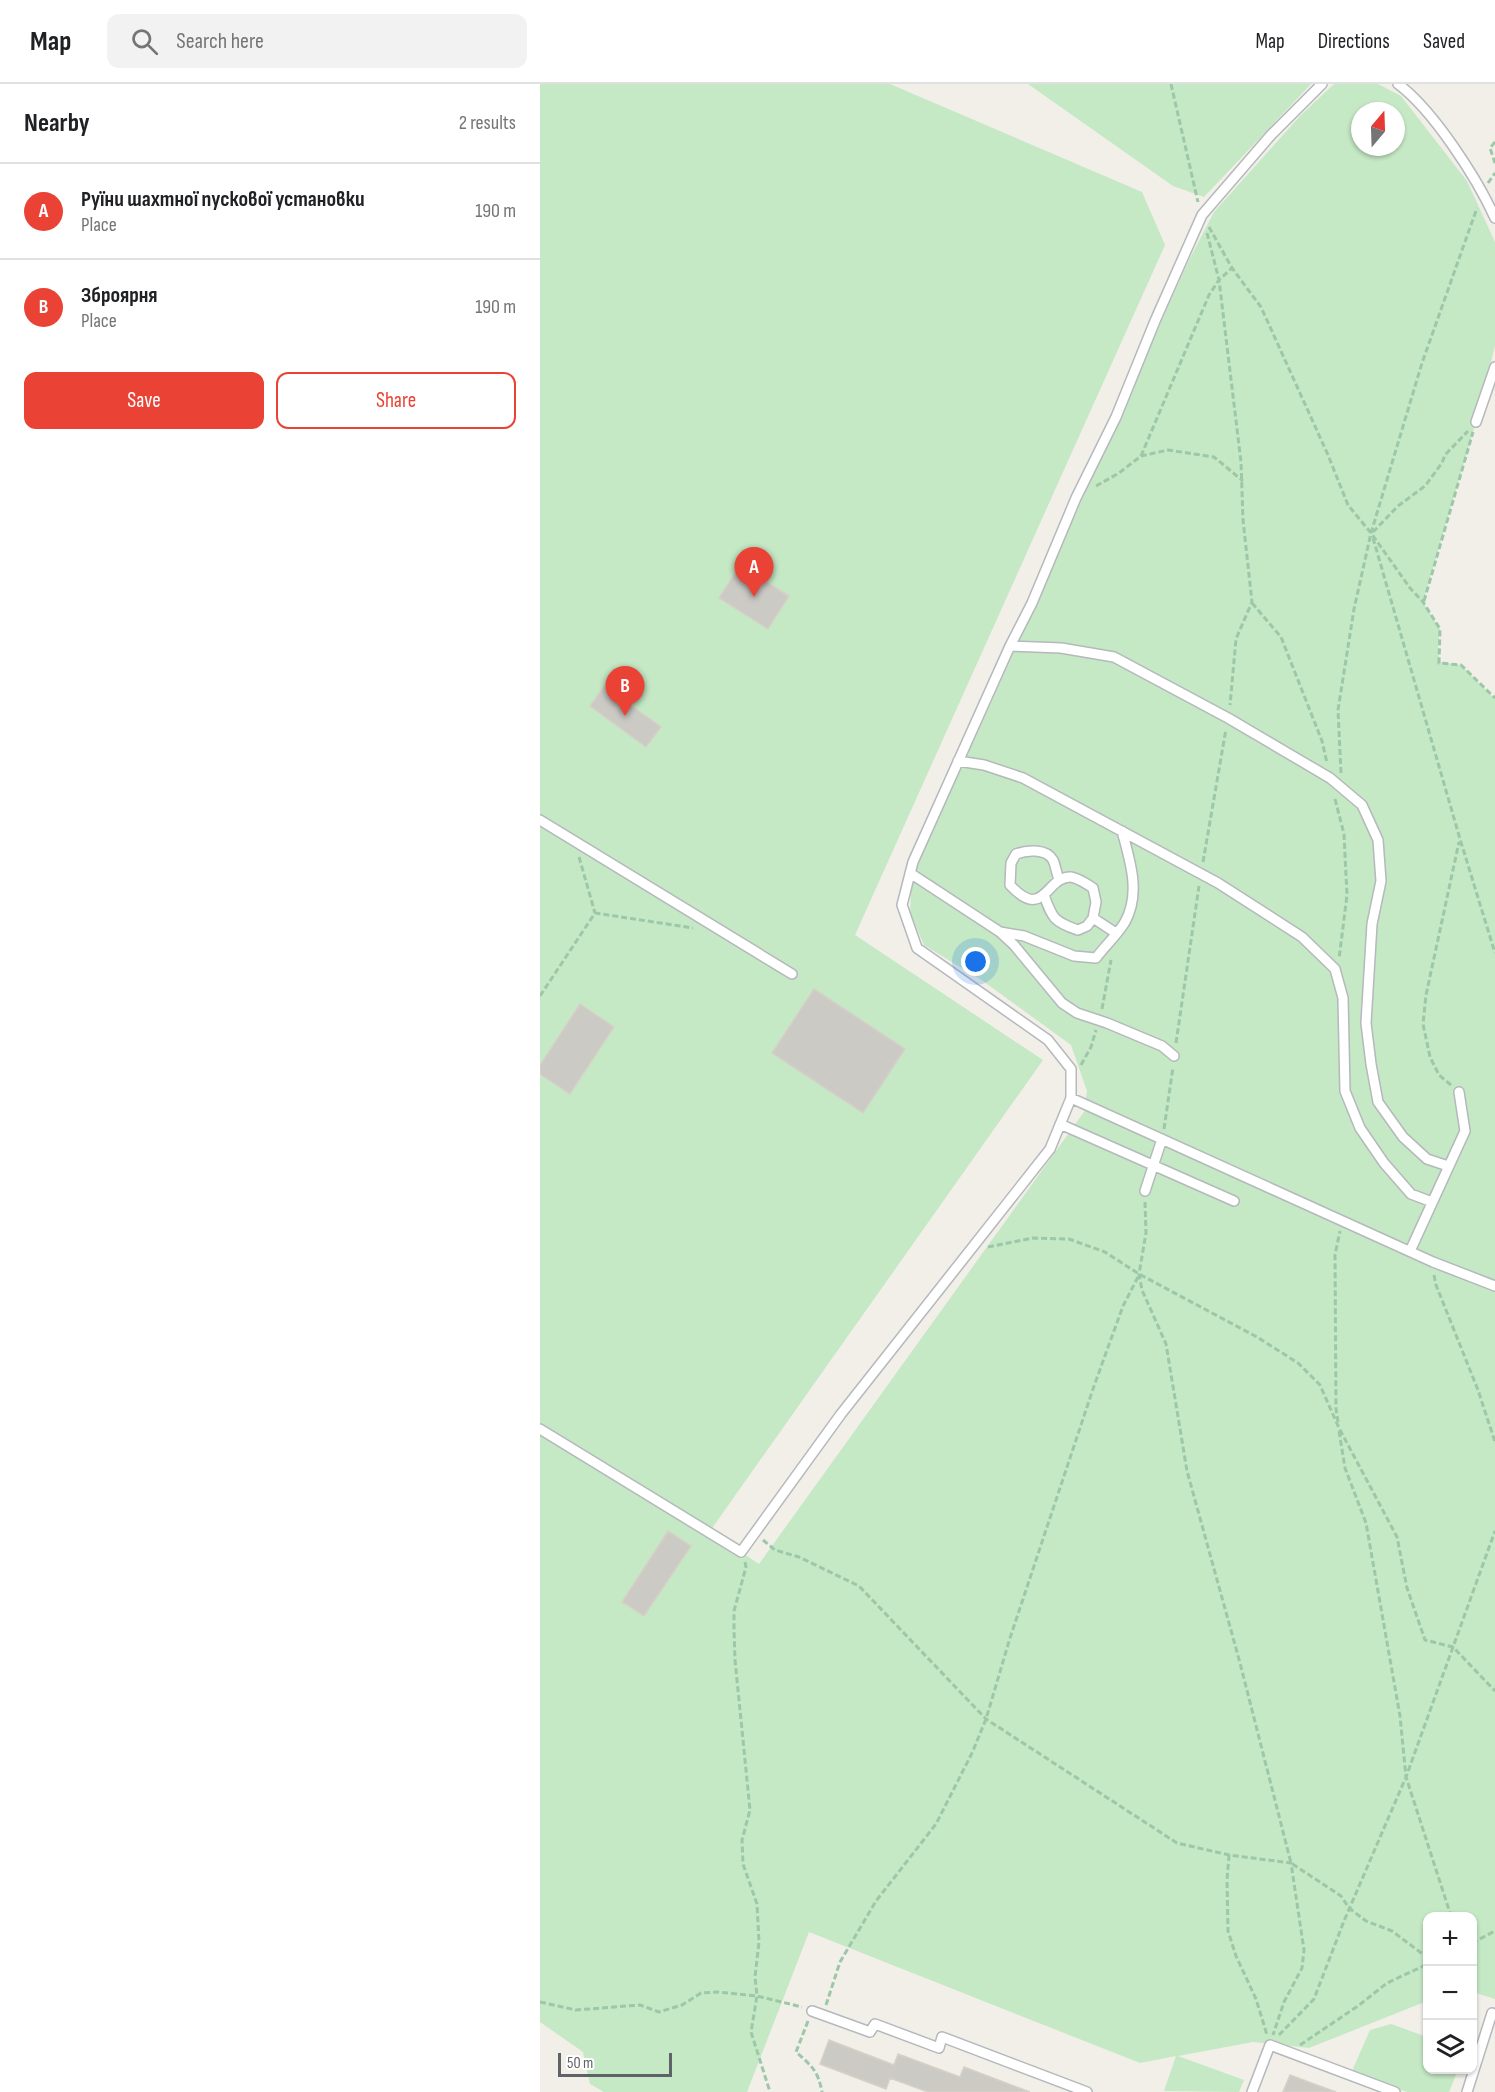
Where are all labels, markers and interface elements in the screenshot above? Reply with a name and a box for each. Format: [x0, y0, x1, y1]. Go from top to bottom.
search box [107, 14, 527, 68]
text: Map [30, 25, 71, 58]
icon: search [128, 25, 161, 58]
text: Search here [176, 28, 264, 55]
text: Map [1255, 29, 1285, 54]
text: Directions [1318, 29, 1390, 54]
text: Saved [1423, 29, 1465, 54]
north arrow [1351, 102, 1405, 156]
text: Nearby [24, 108, 90, 139]
text: 2 results [459, 111, 516, 135]
text: Руїни шахтної пускової установки [81, 186, 365, 213]
text: A [39, 199, 48, 223]
text: 190 m [475, 199, 516, 223]
text: Place [81, 213, 117, 237]
text: Зброярня [81, 282, 158, 309]
text: B [39, 295, 48, 319]
text: 190 m [475, 295, 516, 319]
text: Place [81, 309, 117, 333]
button: Save [24, 372, 264, 429]
button: Share [276, 372, 516, 429]
pin: A [734, 548, 774, 597]
pin: B [606, 666, 644, 716]
your location [961, 947, 990, 976]
map controls [1423, 1912, 1477, 2074]
button: + [1423, 1912, 1477, 1966]
button: − [1423, 1966, 1477, 2020]
button: layers [1423, 2020, 1477, 2074]
scale bar [558, 2050, 672, 2078]
text: 50 m [567, 2054, 593, 2073]

